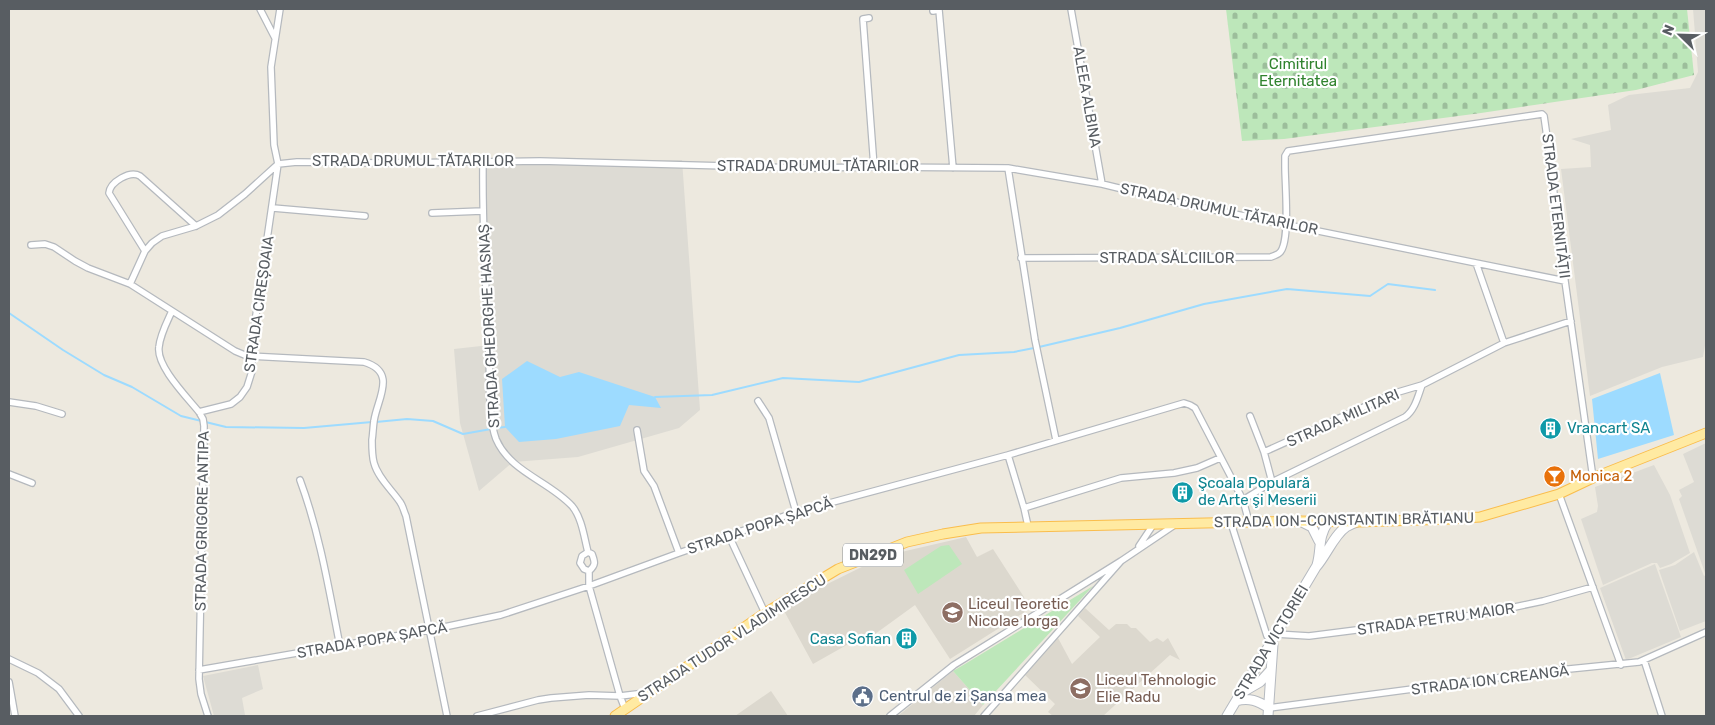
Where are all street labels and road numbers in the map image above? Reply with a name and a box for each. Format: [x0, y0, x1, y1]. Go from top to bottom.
street label: ALEEA ALBINA [1069, 45, 1105, 149]
street label: STRADA ETERNITĂȚII [1538, 133, 1574, 279]
street label: STRADA DRUMUL TĂTARILOR [312, 152, 514, 170]
street label: STRADA DRUMUL TĂTARILOR [717, 157, 919, 175]
street label: STRADA DRUMUL TĂTARILOR [1118, 179, 1320, 239]
street label: STRADA GHEORGHE HASNAȘ [475, 223, 503, 429]
street label: STRADA CIREȘOAIA [241, 235, 277, 373]
street label: STRADA SĂLCIILOR [1099, 249, 1235, 267]
street label: STRADA MILITARI [1284, 385, 1402, 451]
street label: STRADA GRIGORE ANTIPA [191, 431, 213, 611]
street label: STRADA POPA ȘAPCĂ [685, 494, 835, 558]
street label: STRADA ION-CONSTANTIN BRĂTIANU [1214, 509, 1474, 531]
road number: DN29D [843, 544, 903, 566]
street label: STRADA TUDOR VLADIMIRESCU [634, 570, 830, 706]
street label: STRADA VICTORIEI [1230, 581, 1312, 703]
street label: STRADA PETRU MAIOR [1356, 599, 1516, 639]
street label: STRADA POPA ȘAPCĂ [295, 618, 449, 662]
street label: STRADA ION CREANGĂ [1410, 661, 1570, 699]

